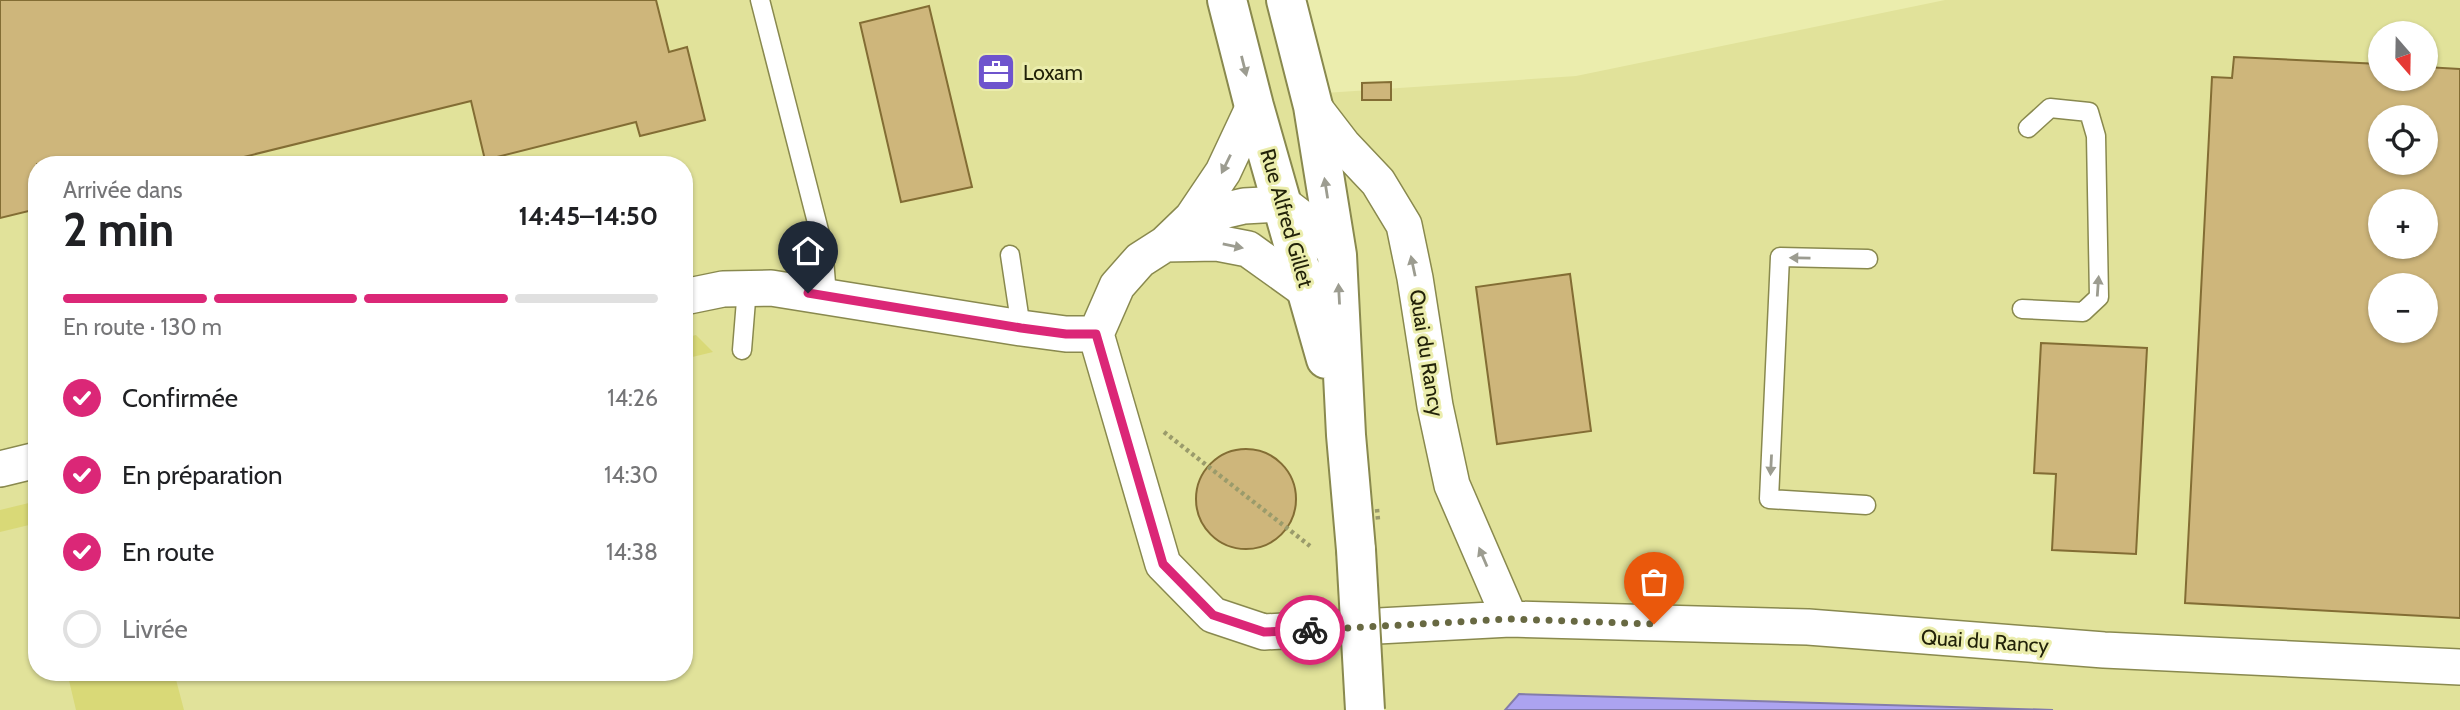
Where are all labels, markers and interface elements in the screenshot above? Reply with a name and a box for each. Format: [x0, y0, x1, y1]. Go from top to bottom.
north arrow [2368, 21, 2438, 91]
map controls [2368, 21, 2438, 343]
office icon: Loxam [975, 51, 1017, 93]
one-way arrow [1239, 55, 1250, 77]
place label: Loxam [1023, 60, 1083, 85]
button: locate [2368, 105, 2438, 175]
street label: Rue Alfred Gillet [1255, 146, 1319, 290]
one-way arrow [1221, 154, 1232, 174]
text: Arrivée dans [63, 176, 183, 204]
one-way arrow [1320, 176, 1331, 198]
button: + [2368, 189, 2438, 259]
text: 14:45–14:50 [519, 200, 658, 232]
text: 2 min [63, 202, 174, 258]
pin [778, 221, 838, 293]
icon: home [789, 232, 827, 270]
one-way arrow [1222, 241, 1244, 252]
one-way arrow [1789, 252, 1811, 264]
one-way arrow [1407, 255, 1418, 277]
button: − [2368, 273, 2438, 343]
one-way arrow [2093, 275, 2104, 297]
one-way arrow [1333, 282, 1344, 304]
street label: Quai du Rancy [1405, 288, 1449, 419]
text: En route · 130 m [63, 313, 222, 341]
icon: check [63, 379, 101, 417]
text: Confirmée [122, 382, 238, 414]
text: 14:26 [607, 384, 658, 412]
one-way arrow [1765, 454, 1776, 476]
icon: check [63, 456, 101, 494]
text: En préparation [122, 459, 283, 491]
text: 14:30 [604, 461, 658, 489]
icon: check [63, 533, 101, 571]
text: En route [122, 536, 214, 568]
text: 14:38 [606, 538, 658, 566]
one-way arrow [1477, 546, 1488, 567]
pin [1624, 552, 1684, 624]
icon: bag [1635, 563, 1673, 601]
courier [1275, 595, 1345, 665]
icon: bike [1291, 611, 1329, 649]
text: Livrée [122, 613, 188, 645]
street label: Quai du Rancy [1920, 624, 2050, 658]

